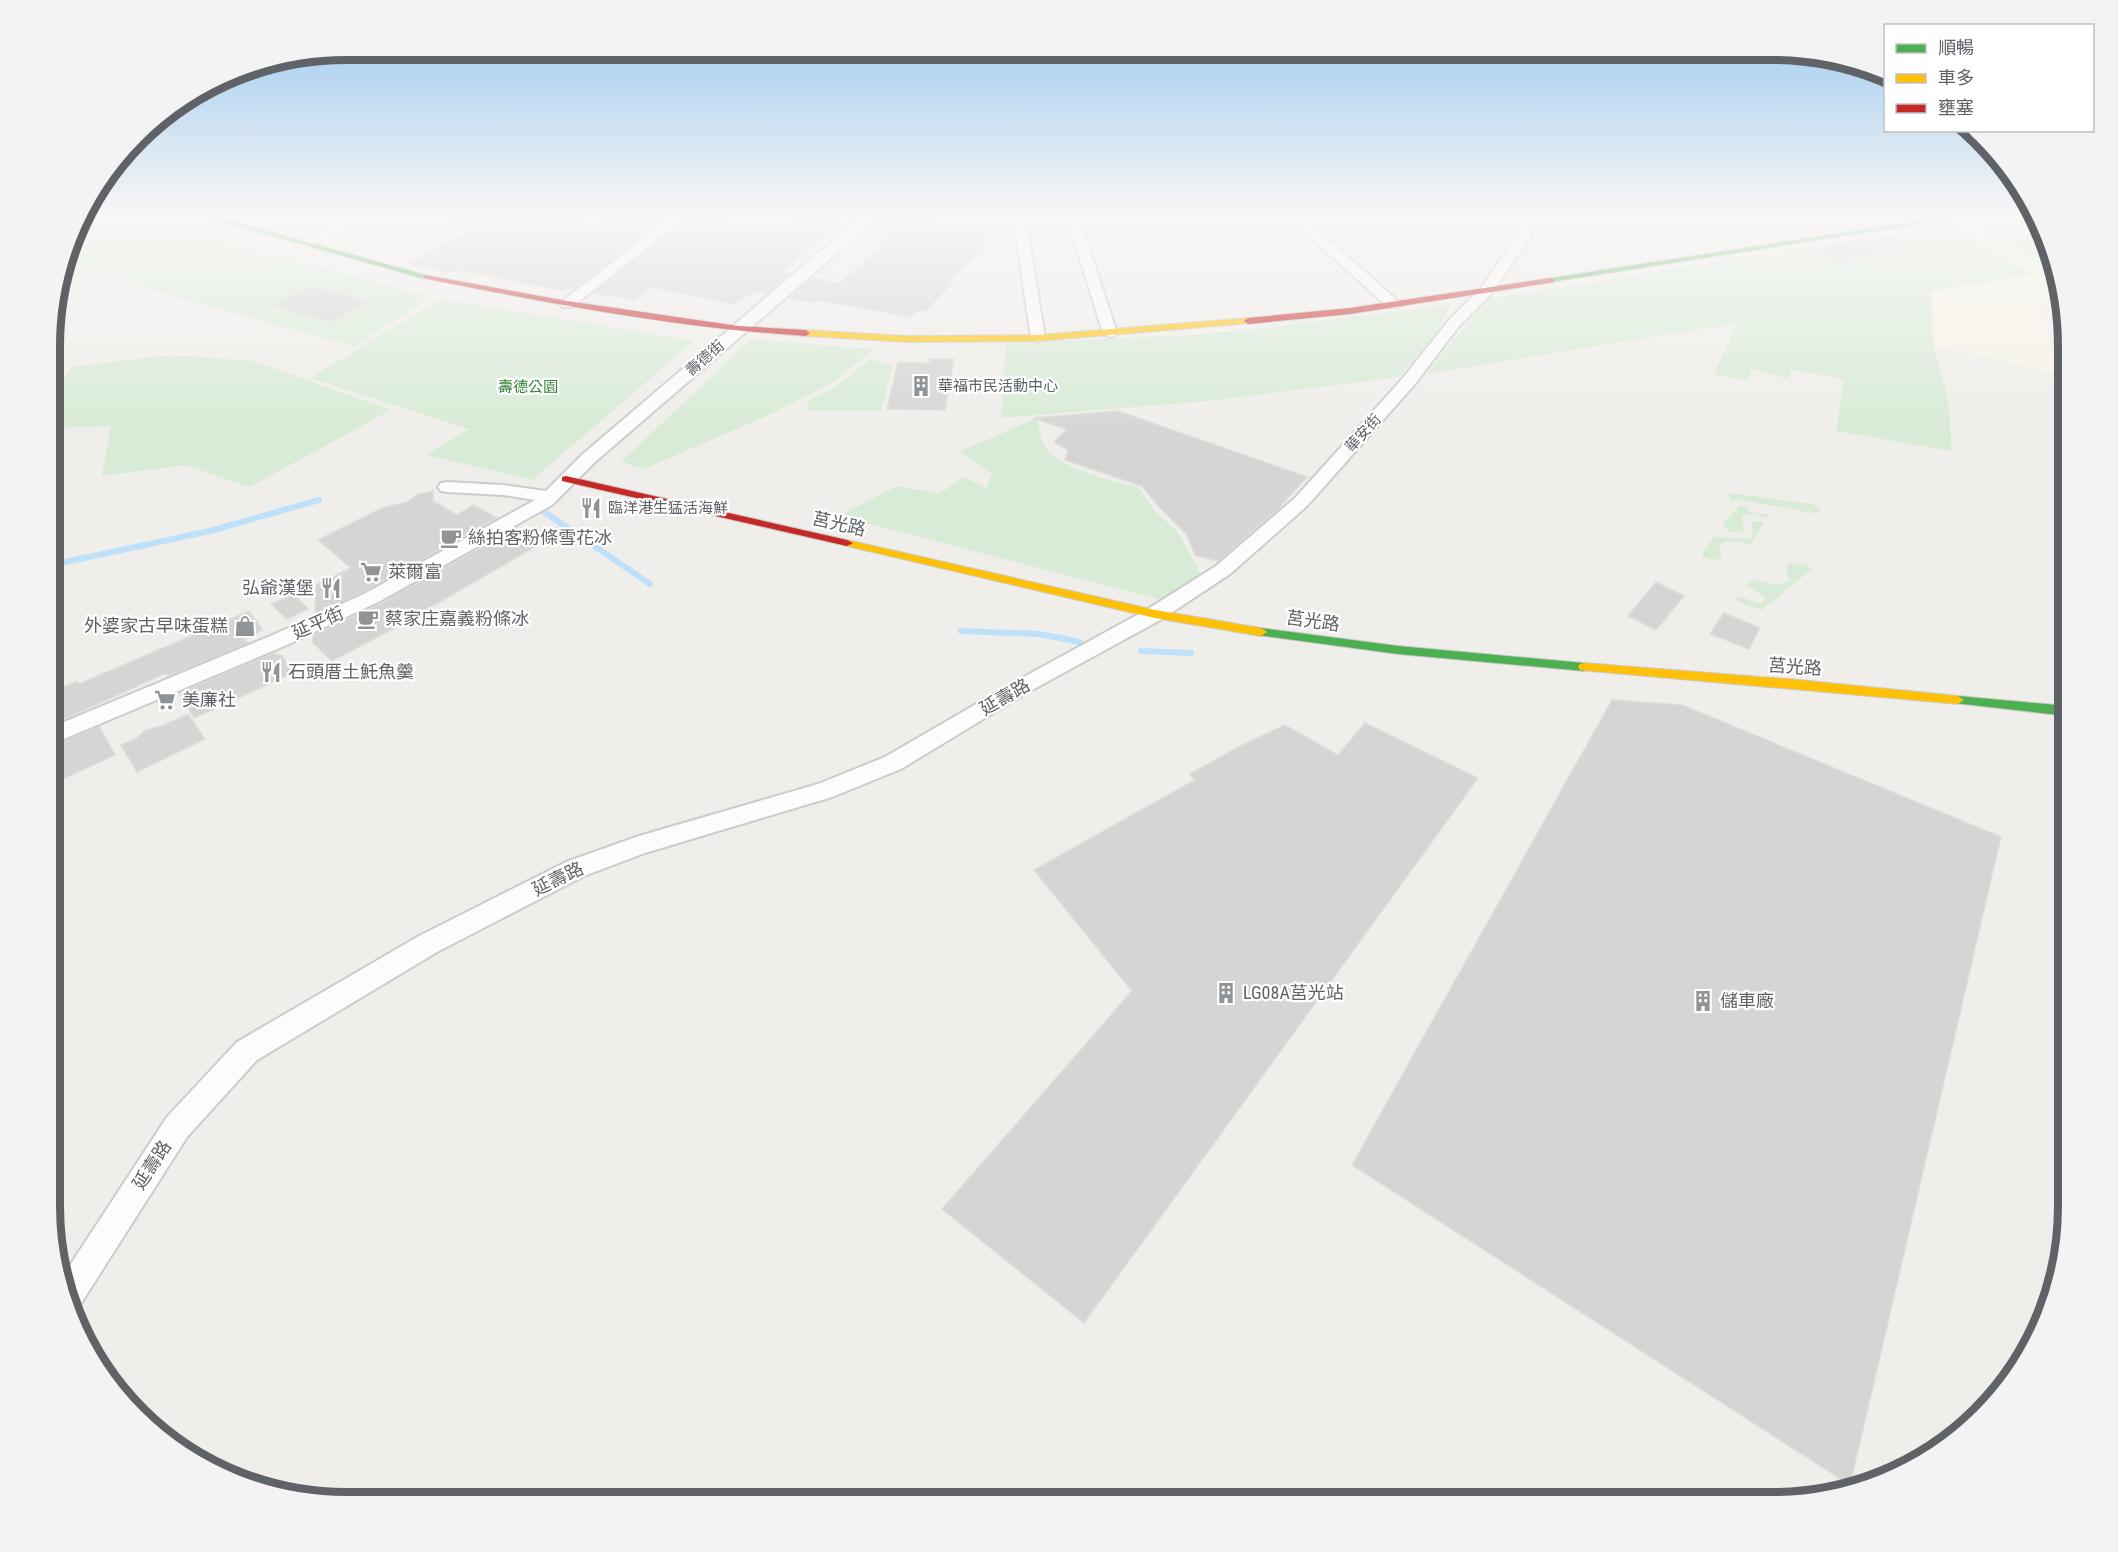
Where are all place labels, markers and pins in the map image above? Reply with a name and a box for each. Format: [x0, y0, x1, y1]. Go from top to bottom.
building icon: 華福市民活動中心 [909, 374, 933, 398]
place label: 華福市民活動中心 [938, 377, 1058, 395]
restaurant icon: 臨洋港生猛活海鮮 [579, 496, 603, 520]
place label: 臨洋港生猛活海鮮 [608, 499, 728, 517]
cafe icon: 絲拍客粉條雪花冰 [439, 526, 463, 550]
place label: 絲拍客粉條雪花冰 [468, 527, 612, 548]
supermarket icon: 萊爾富 [359, 560, 383, 584]
place label: 萊爾富 [388, 561, 442, 582]
restaurant icon: 弘爺漢堡 [319, 576, 343, 600]
place label: 弘爺漢堡 [242, 577, 314, 598]
cafe icon: 蔡家庄嘉義粉條冰 [356, 607, 380, 631]
place label: 蔡家庄嘉義粉條冰 [385, 608, 529, 629]
shop icon: 外婆家古早味蛋糕 [233, 614, 257, 638]
place label: 外婆家古早味蛋糕 [84, 615, 228, 636]
restaurant icon: 石頭厝土魠魚羹 [259, 660, 283, 684]
place label: 石頭厝土魠魚羹 [288, 661, 414, 682]
supermarket icon: 美廉社 [153, 688, 177, 712]
place label: 美廉社 [182, 689, 236, 710]
building icon: LG08A莒光站 [1214, 981, 1238, 1005]
place label: LG08A莒光站 [1243, 982, 1344, 1003]
building icon: 儲車廠 [1691, 989, 1715, 1013]
place label: 儲車廠 [1720, 990, 1774, 1011]

